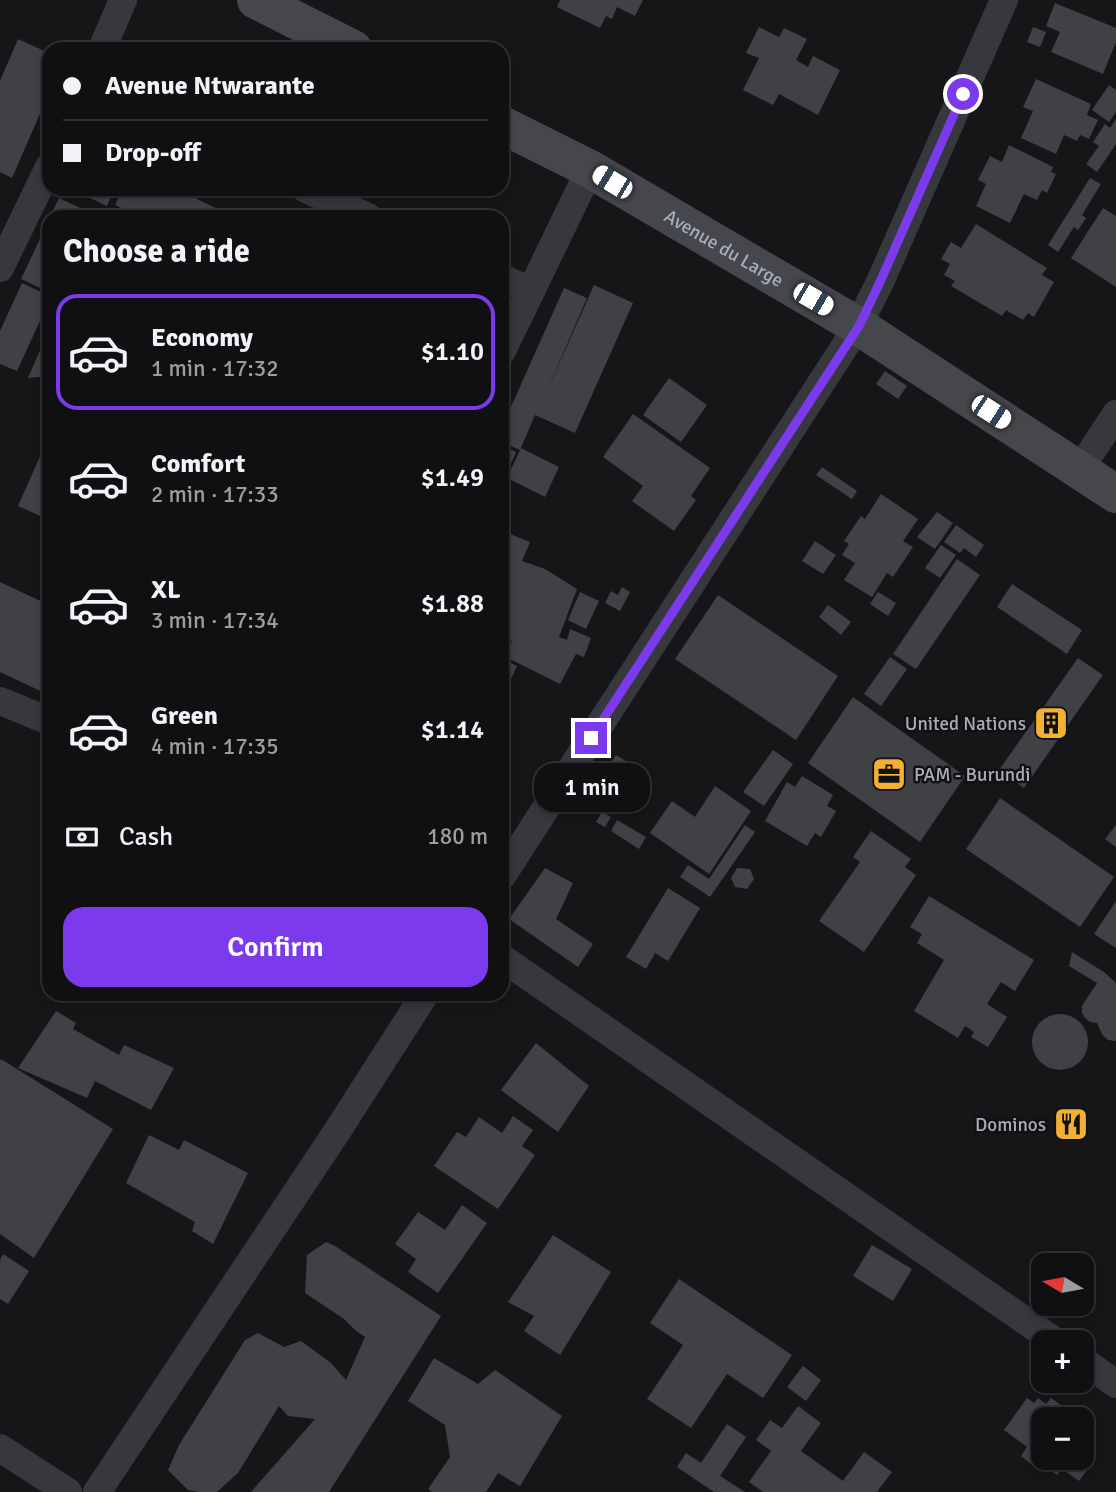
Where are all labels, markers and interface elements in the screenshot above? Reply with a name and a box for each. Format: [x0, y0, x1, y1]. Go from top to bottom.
text: Avenue Ntwarante [105, 70, 315, 102]
route start [947, 78, 979, 110]
text: Drop-off [105, 137, 201, 169]
car [589, 162, 636, 202]
street label: Avenue du Large [660, 204, 788, 293]
text: Choose a ride [63, 232, 250, 271]
car [790, 279, 837, 319]
icon: car [67, 321, 130, 384]
text: Economy [151, 322, 253, 354]
text: $1.10 [421, 336, 484, 368]
text: 1 min · 17:32 [151, 354, 279, 383]
car [968, 392, 1015, 432]
icon: car [67, 447, 130, 510]
text: Comfort [151, 448, 245, 480]
text: $1.49 [421, 462, 484, 494]
text: 2 min · 17:33 [151, 480, 279, 509]
icon: car [67, 573, 130, 636]
text: XL [151, 574, 181, 606]
text: $1.88 [421, 588, 484, 620]
text: 3 min · 17:34 [151, 606, 279, 635]
icon: car [67, 699, 130, 762]
text: Green [151, 700, 218, 732]
building icon: United Nations [1032, 704, 1070, 742]
place label: United Nations [905, 712, 1026, 736]
text: $1.14 [421, 714, 484, 746]
route end [575, 722, 607, 754]
text: 4 min · 17:35 [151, 732, 279, 761]
office icon: PAM - Burundi [870, 755, 908, 793]
callout: 1 min [533, 762, 649, 812]
place label: PAM - Burundi [914, 763, 1030, 787]
text: 1 min [564, 773, 620, 802]
icon: cash [63, 818, 101, 856]
text: Cash [119, 821, 173, 853]
text: 180 m [427, 822, 488, 851]
button: Confirm [63, 907, 488, 987]
restaurant icon: Dominos [1052, 1105, 1090, 1143]
place label: Dominos [975, 1113, 1046, 1137]
north arrow [1031, 1253, 1094, 1316]
map controls [1031, 1253, 1094, 1470]
button: + [1031, 1330, 1094, 1393]
button: − [1031, 1407, 1094, 1470]

